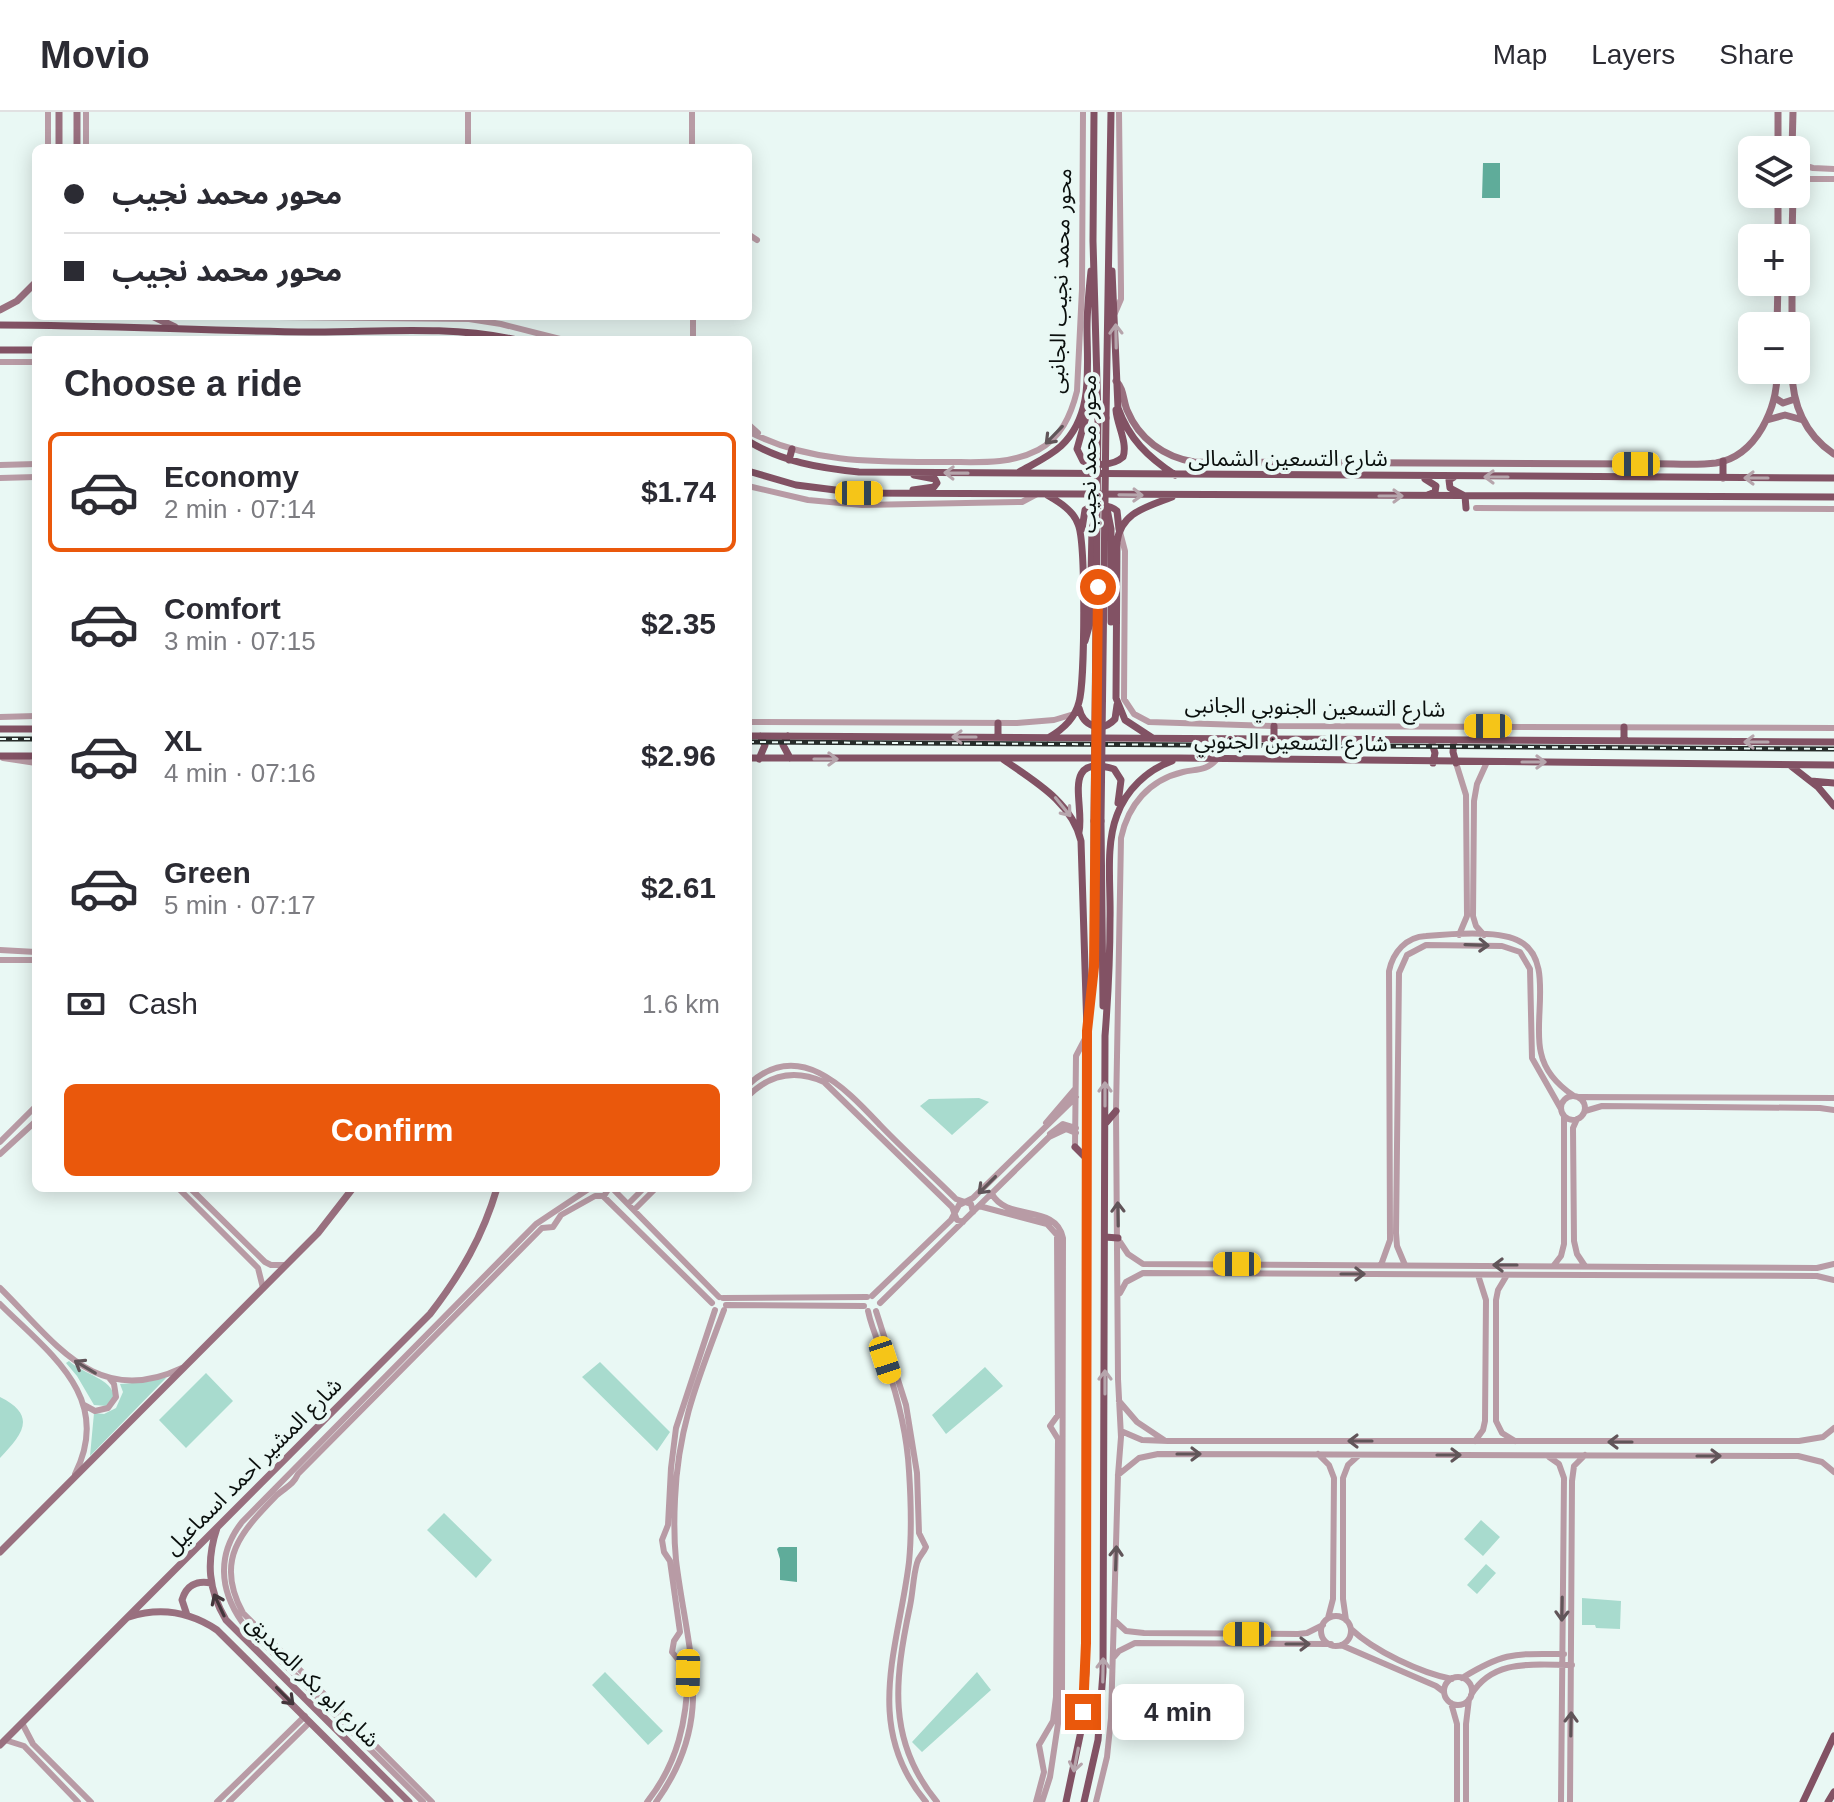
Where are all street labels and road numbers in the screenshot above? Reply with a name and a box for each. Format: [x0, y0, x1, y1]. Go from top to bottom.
street label: محور محمد نجيب الجانبى [1044, 168, 1077, 394]
street label: محور محمد نجيب [1076, 375, 1102, 533]
street label: شارع التسعين الشمالى [1188, 446, 1388, 475]
street label: شارع التسعين الجنوبي الجانبى [1184, 692, 1446, 726]
street label: شارع التسعين الجنوبي [1194, 728, 1388, 760]
street label: شارع المشير احمد اسماعيل [159, 1372, 350, 1563]
street label: شارع ابو بكر الصديق [239, 1610, 384, 1755]

